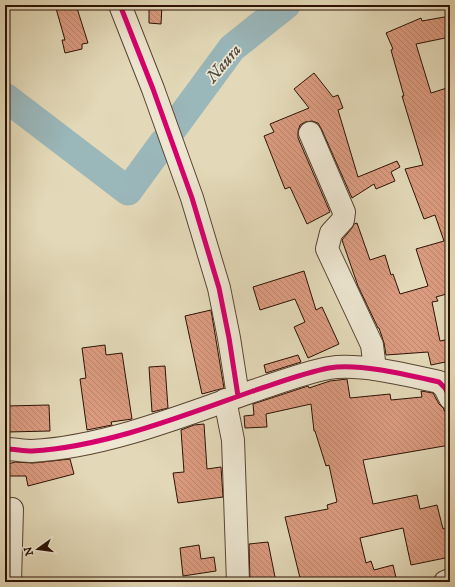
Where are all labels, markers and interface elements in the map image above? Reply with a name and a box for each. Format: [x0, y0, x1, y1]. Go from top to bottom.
water label: Naura [201, 40, 246, 88]
north arrow [18, 529, 58, 569]
text: N [21, 545, 37, 557]

